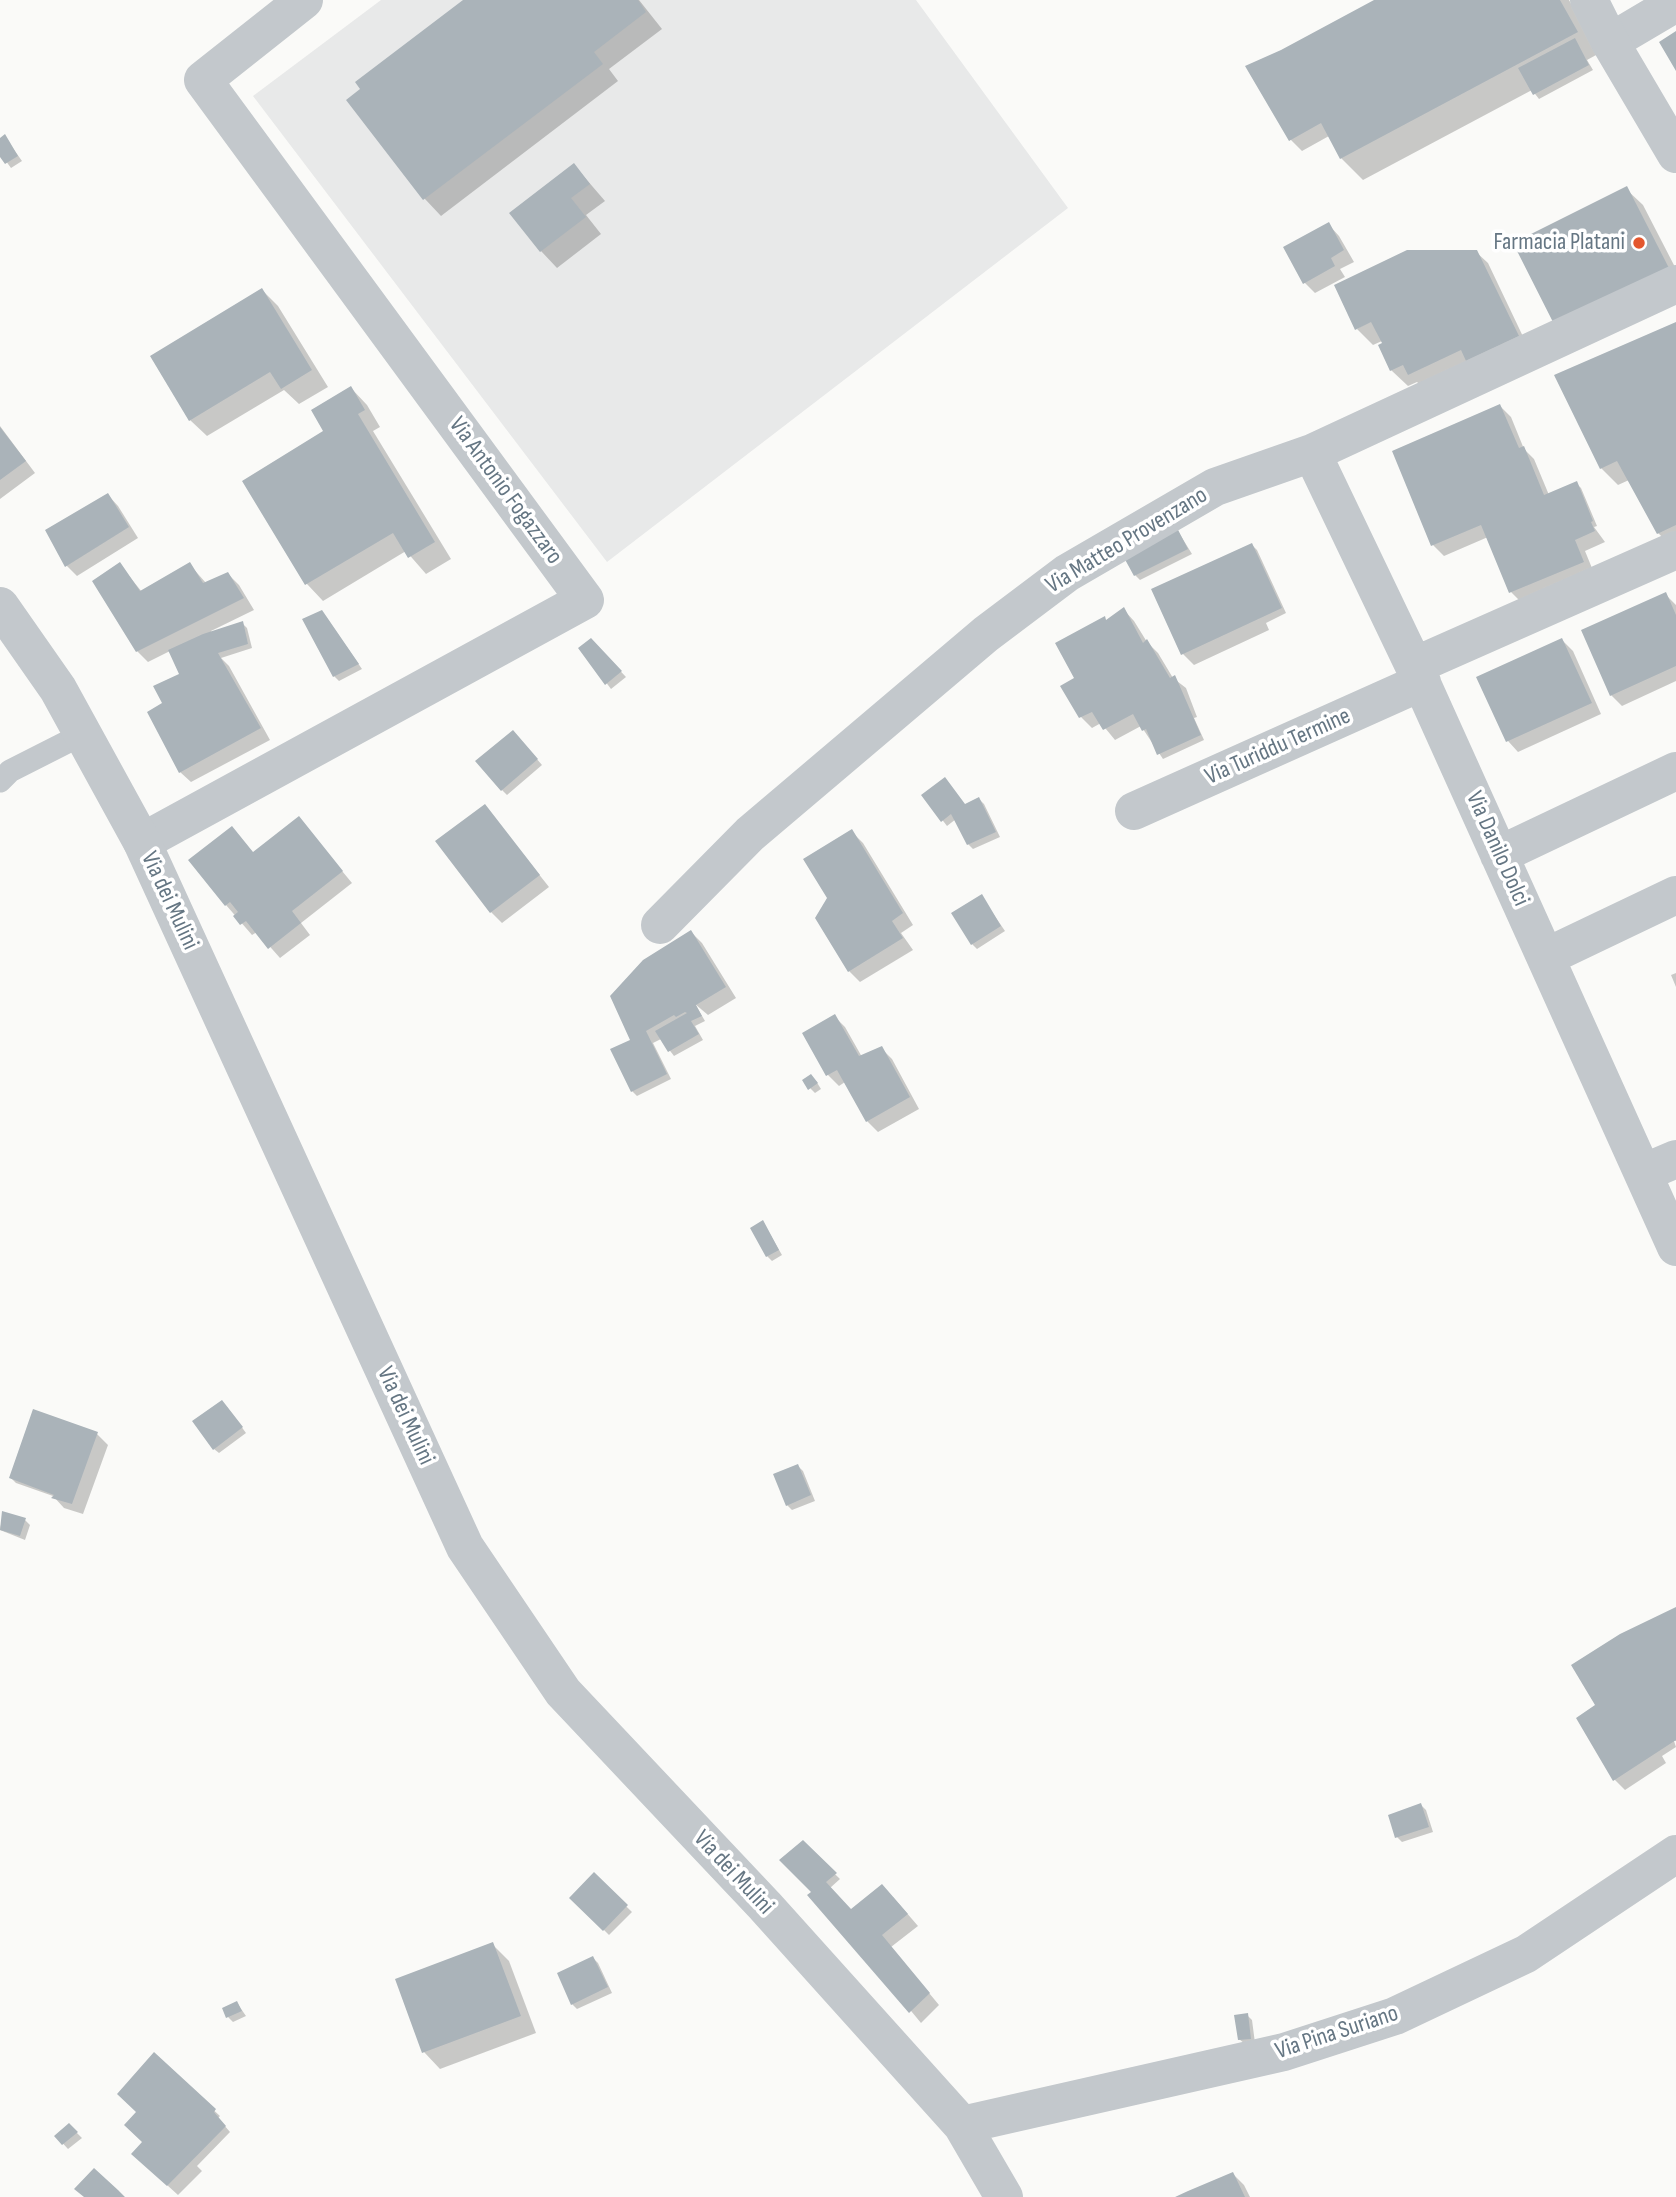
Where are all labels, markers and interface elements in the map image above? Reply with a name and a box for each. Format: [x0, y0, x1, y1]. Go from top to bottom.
place label: Farmacia Platani [1493, 229, 1625, 257]
marker: Farmacia Platani [1631, 235, 1647, 251]
street label: Via Antonio Fogazzaro [442, 412, 568, 570]
street label: Via Matteo Provenzano [1041, 481, 1213, 601]
street label: Via Turiddu Termine [1201, 702, 1355, 792]
street label: Via Danilo Dolci [1459, 787, 1535, 911]
street label: Via dei Mulini [134, 847, 204, 955]
street label: Via dei Mulini [370, 1362, 440, 1470]
street label: Via dei Mulini [687, 1825, 779, 1921]
street label: Via Pina Suriano [1272, 2000, 1402, 2066]

